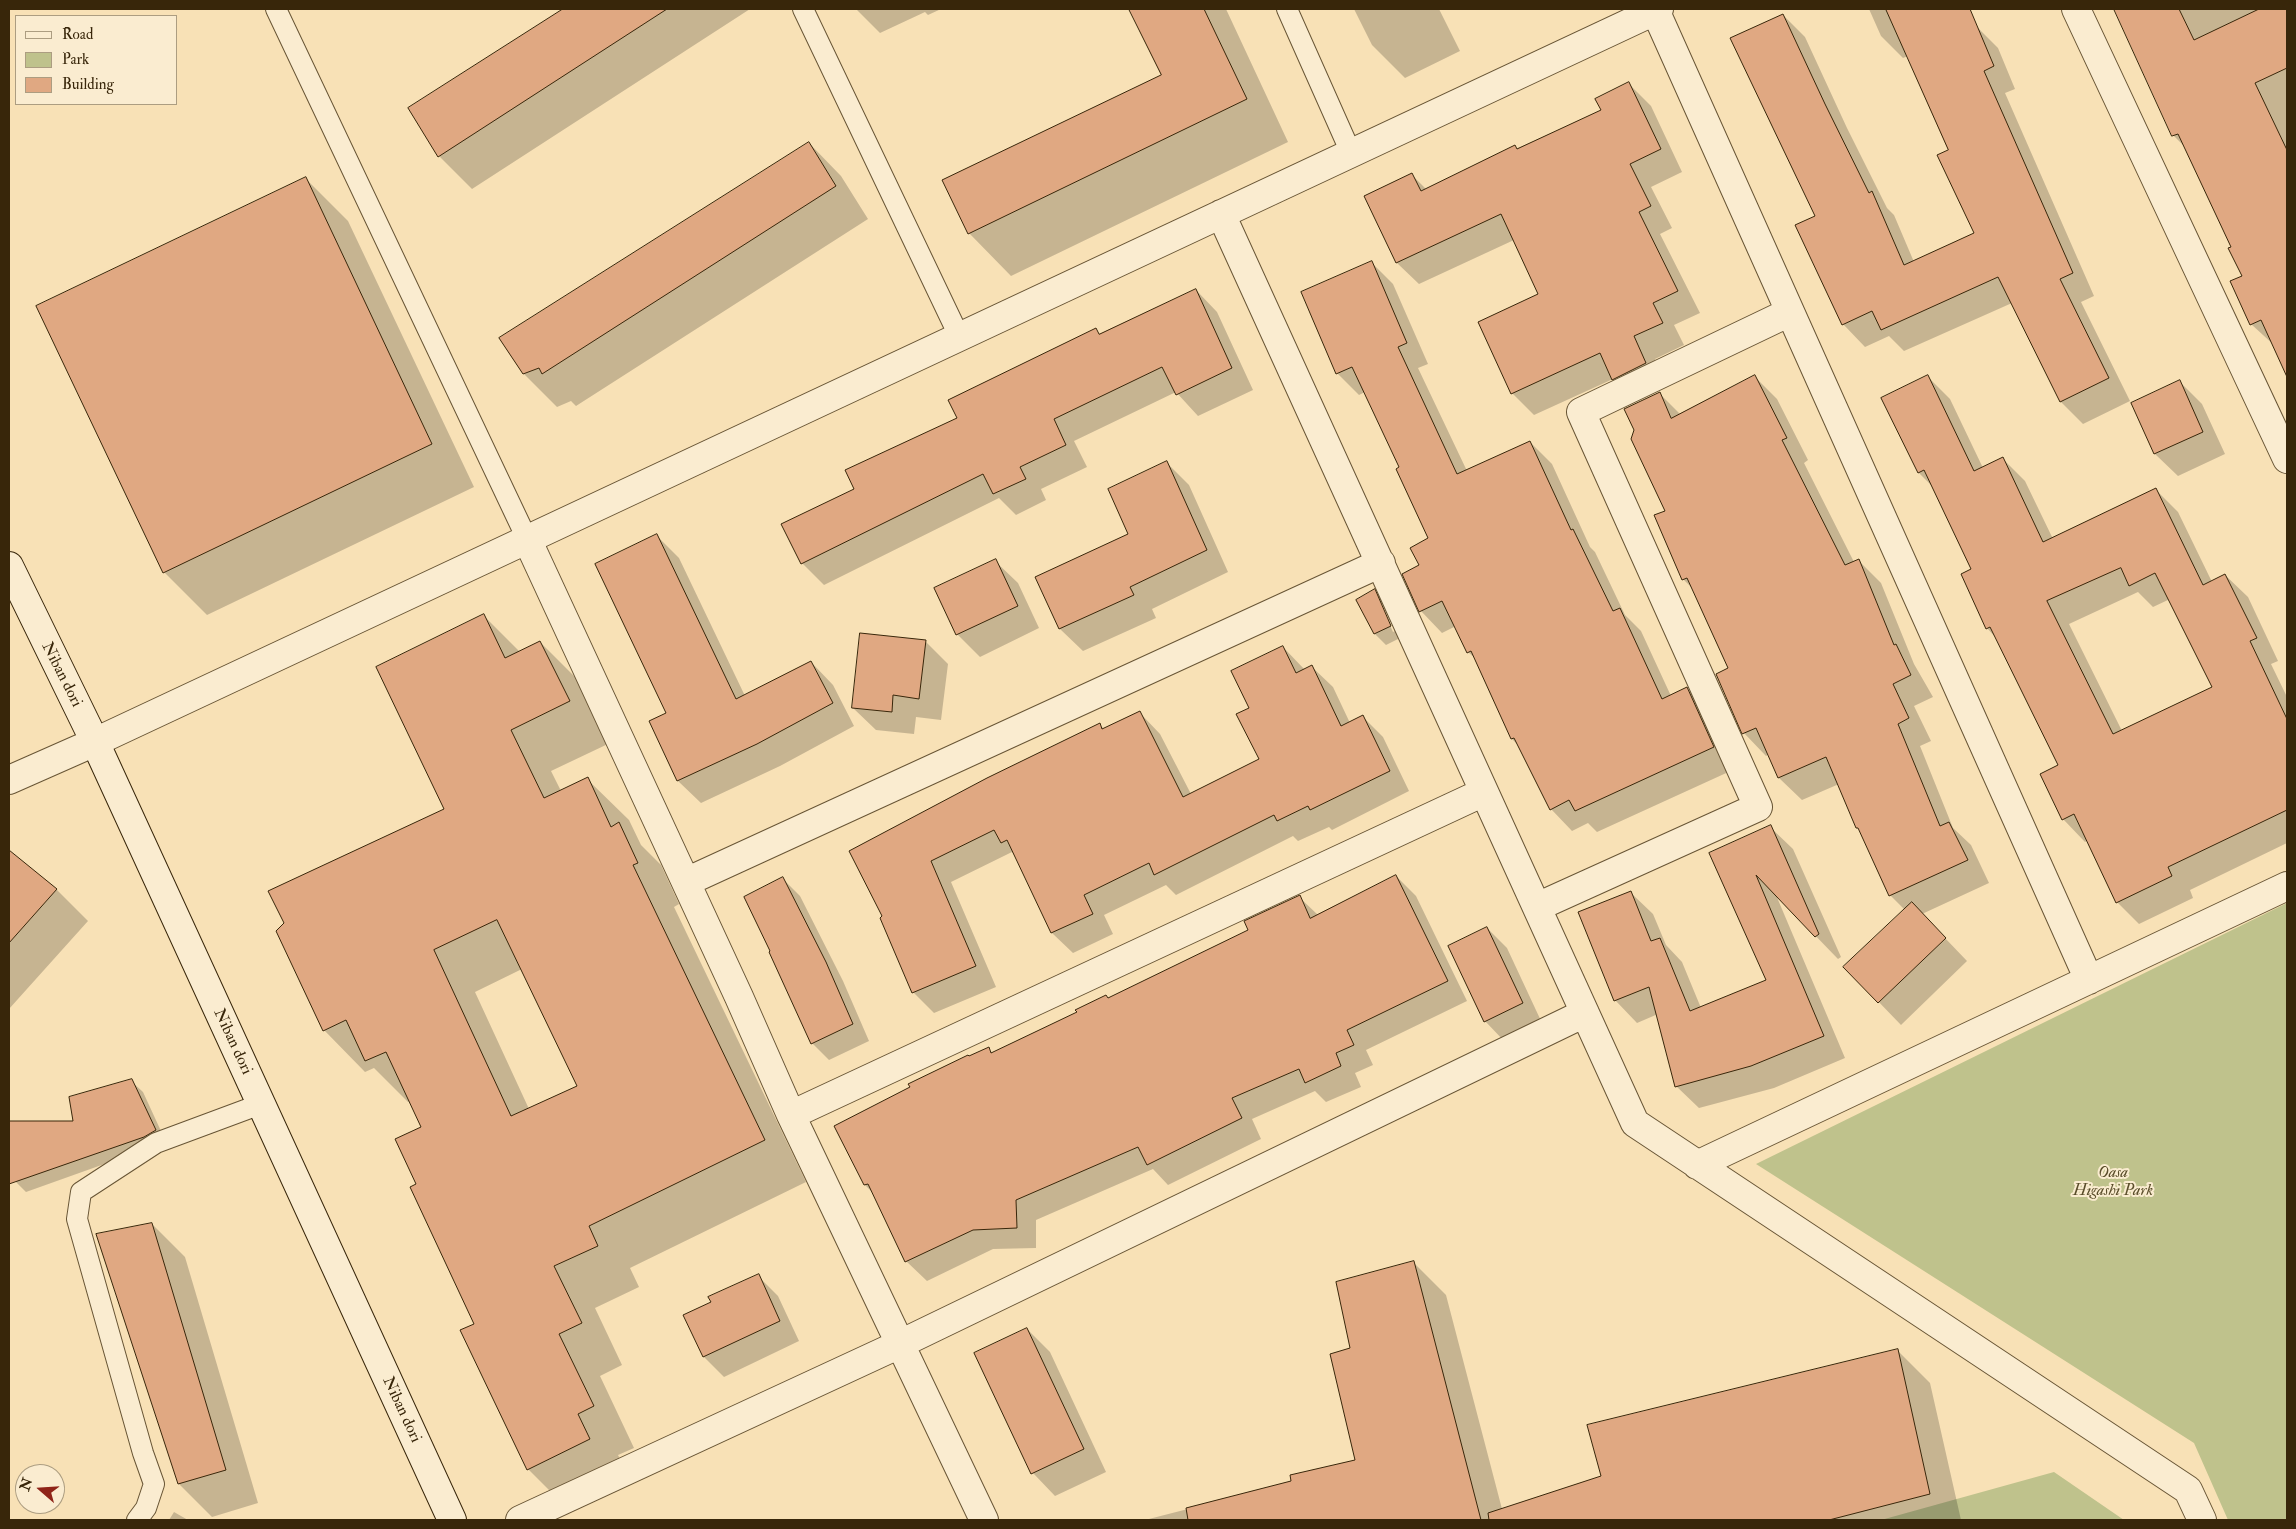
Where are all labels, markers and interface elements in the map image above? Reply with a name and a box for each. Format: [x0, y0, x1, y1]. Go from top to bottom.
legend [15, 15, 178, 105]
text: Road [62, 25, 93, 44]
text: Park [62, 50, 89, 69]
text: Building [62, 75, 114, 94]
street label: Niban dori [37, 639, 85, 711]
street label: Niban dori [208, 1006, 256, 1078]
park label: Oasa Higashi Park [2073, 1164, 2153, 1202]
street label: Niban dori [377, 1374, 425, 1446]
north arrow [15, 1464, 65, 1514]
text: N [16, 1476, 36, 1493]

